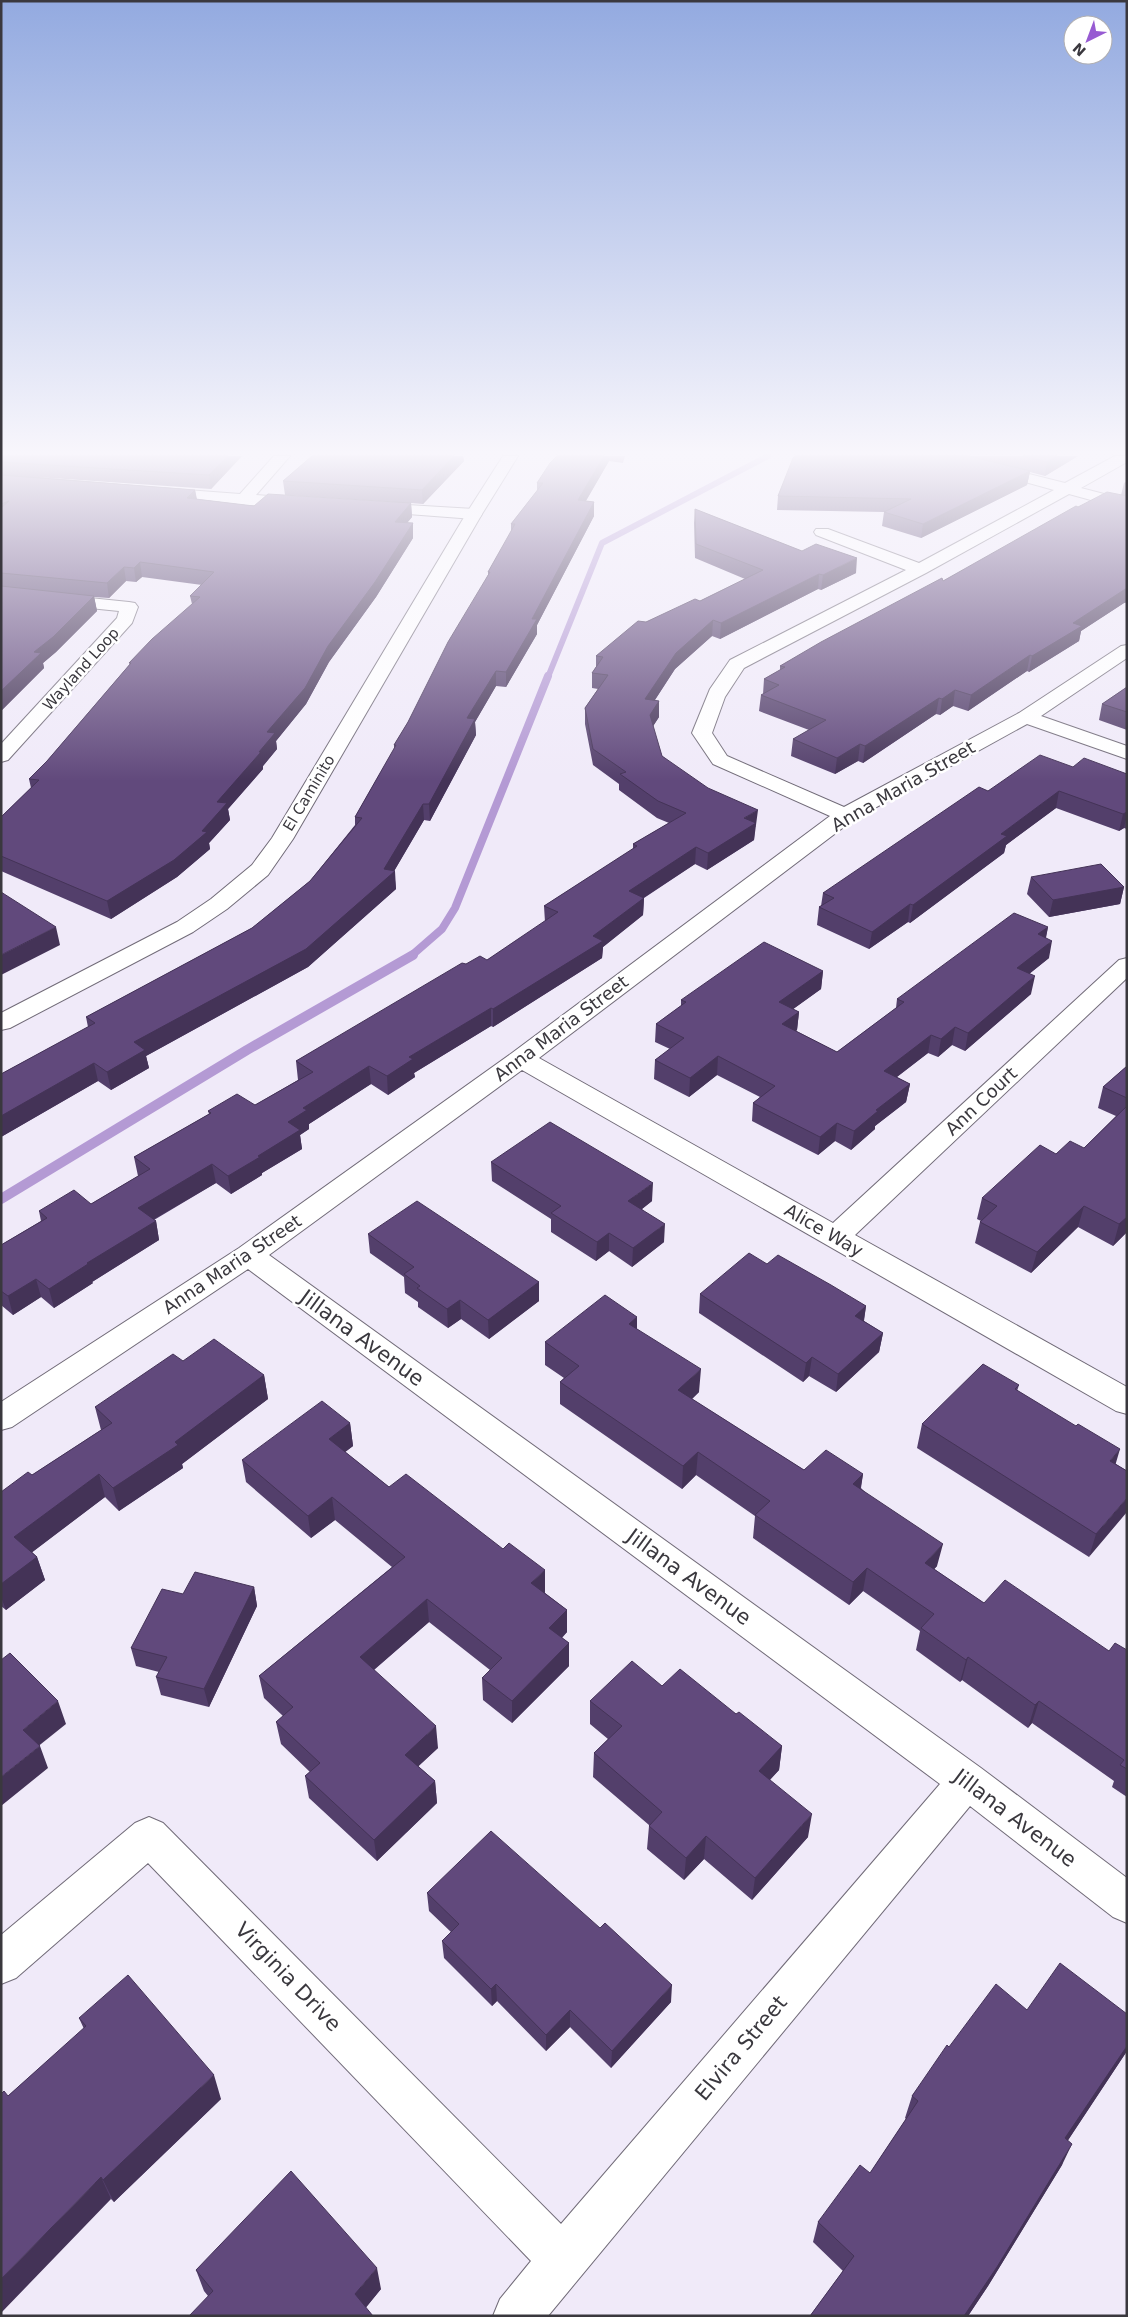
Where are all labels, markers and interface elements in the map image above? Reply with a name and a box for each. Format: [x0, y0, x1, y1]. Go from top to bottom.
north arrow [1063, 15, 1113, 65]
text: N [1070, 40, 1089, 60]
street label: Wayland Loop [39, 624, 123, 714]
street label: Anna Maria Street [827, 736, 979, 836]
street label: El Caminito [279, 752, 339, 834]
street label: Anna Maria Street [490, 971, 632, 1085]
street label: Ann Court [941, 1063, 1021, 1139]
street label: Alice Way [781, 1199, 867, 1261]
street label: Anna Maria Street [159, 1210, 305, 1318]
street label: Jillana Avenue [294, 1284, 429, 1391]
street label: Jillana Avenue [621, 1523, 756, 1630]
street label: Jillana Avenue [947, 1763, 1081, 1872]
street label: Virginia Drive [230, 1918, 346, 2036]
street label: Elvira Street [690, 1991, 792, 2105]

